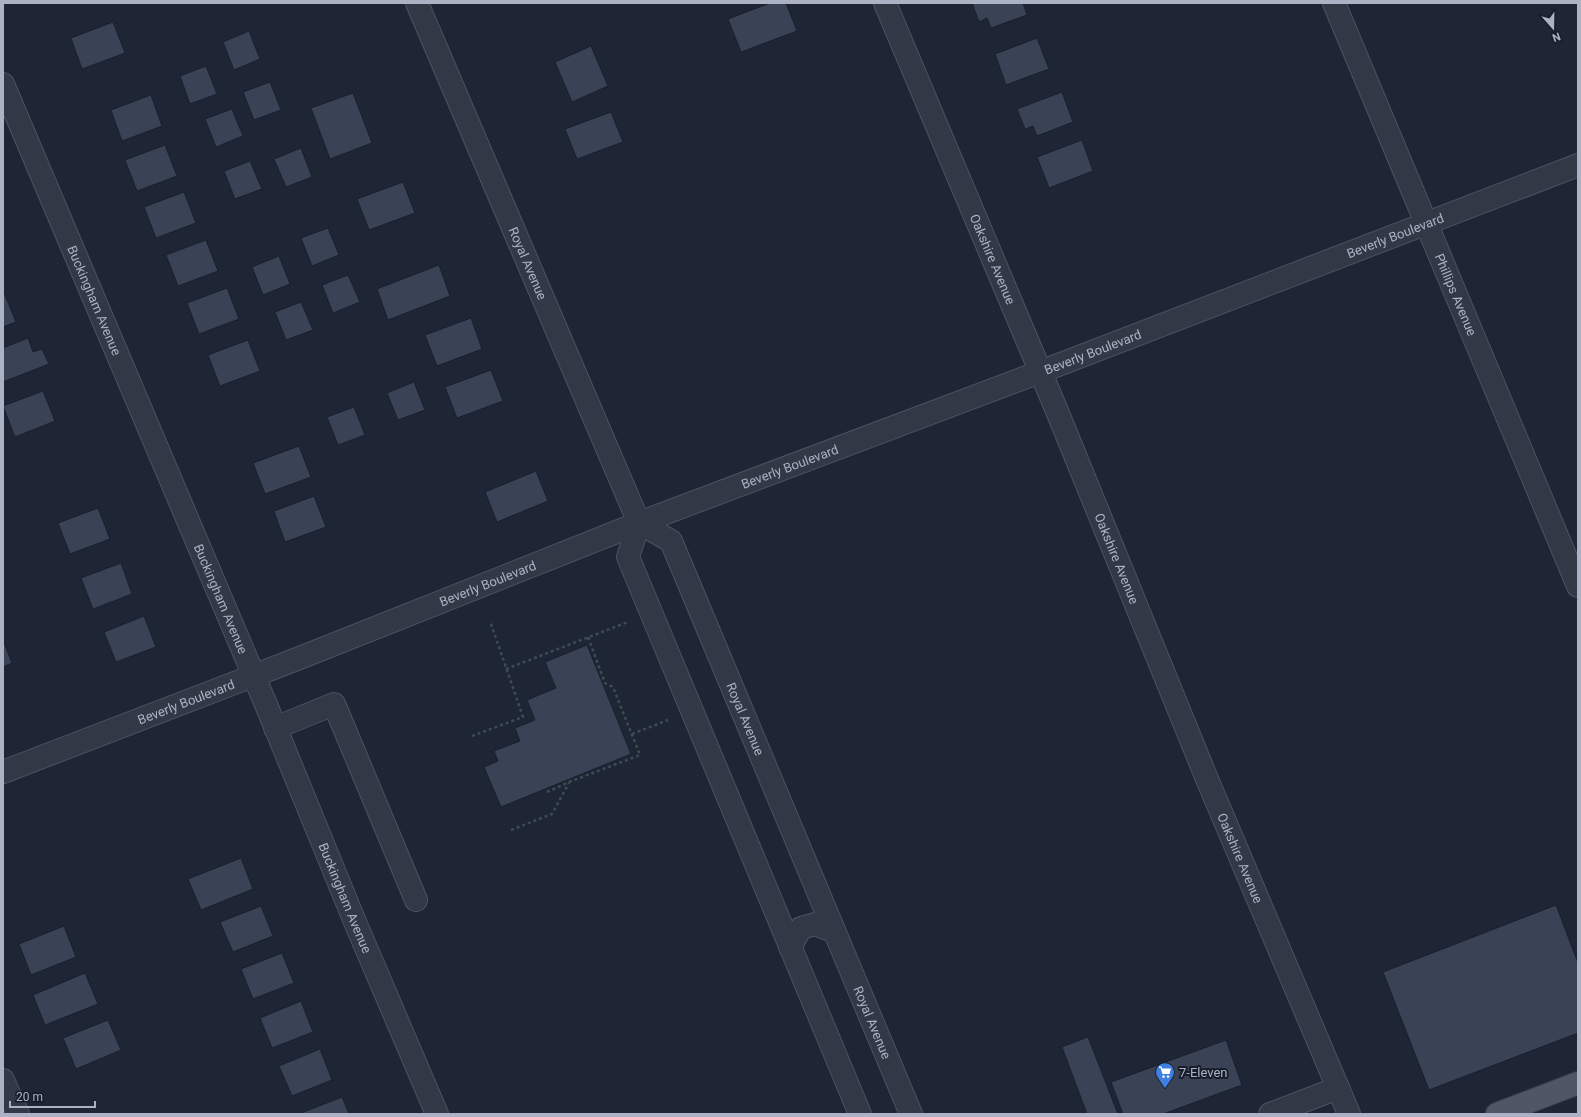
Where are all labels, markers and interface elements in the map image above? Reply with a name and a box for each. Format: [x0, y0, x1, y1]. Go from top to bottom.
north arrow [1533, 8, 1573, 48]
text: N [1550, 29, 1562, 44]
street label: Beverly Boulevard [1345, 210, 1446, 261]
street label: Oakshire Avenue [967, 212, 1019, 307]
street label: Royal Avenue [506, 225, 550, 302]
street label: Buckingham Avenue [65, 243, 125, 358]
street label: Phillips Avenue [1432, 251, 1480, 338]
street label: Beverly Boulevard [1042, 326, 1143, 377]
street label: Beverly Boulevard [739, 441, 840, 491]
street label: Oakshire Avenue [1092, 511, 1142, 606]
street label: Buckingham Avenue [191, 542, 251, 656]
street label: Beverly Boulevard [437, 557, 538, 609]
street label: Beverly Boulevard [135, 676, 237, 727]
street label: Royal Avenue [724, 680, 767, 758]
street label: Oakshire Avenue [1215, 811, 1266, 906]
street label: Buckingham Avenue [316, 841, 375, 955]
street label: Royal Avenue [851, 984, 895, 1061]
supermarket icon: 7-Eleven [1154, 1061, 1176, 1089]
place label: 7-Eleven [1179, 1065, 1228, 1080]
scale bar [10, 1083, 95, 1109]
text: 20 m [16, 1090, 43, 1104]

